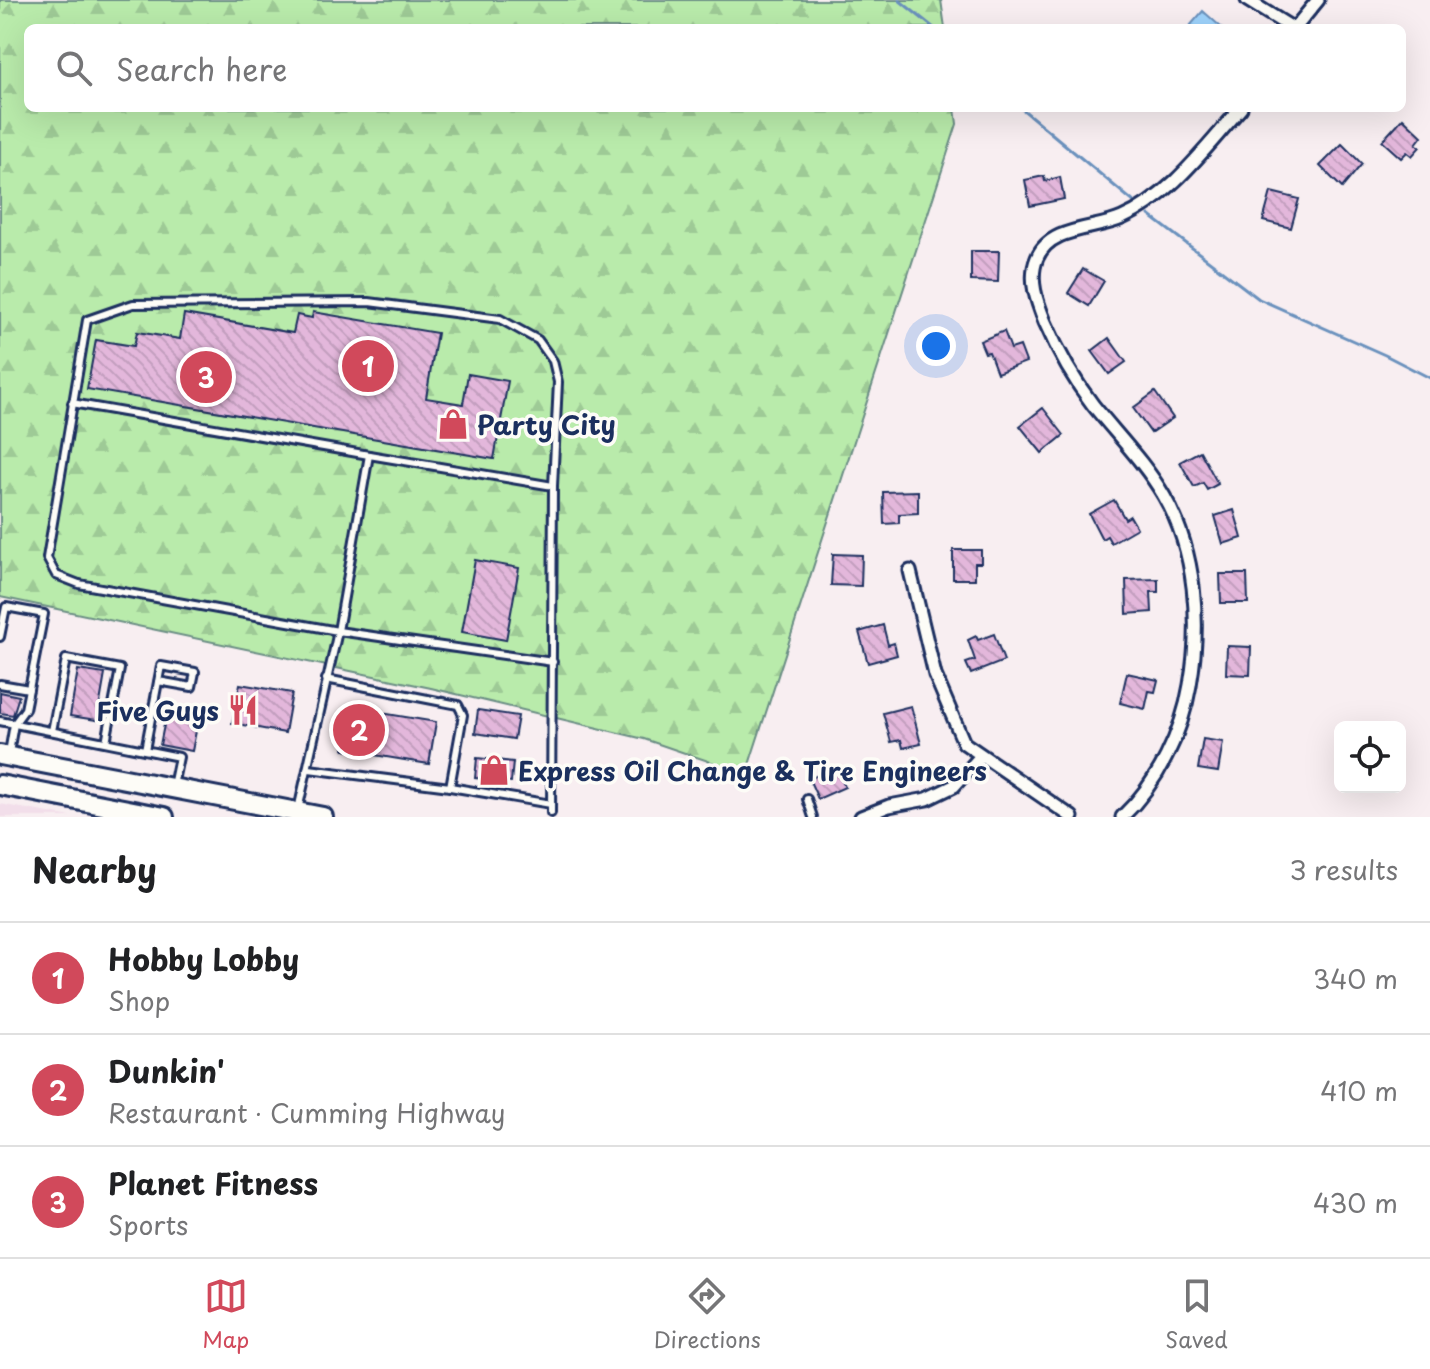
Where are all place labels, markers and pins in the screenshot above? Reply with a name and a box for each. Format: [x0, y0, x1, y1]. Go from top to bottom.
pin: 1 [342, 336, 394, 396]
pin: 3 [180, 347, 232, 407]
place label: Party City [477, 405, 616, 444]
shop icon: Party City [436, 407, 470, 441]
place label: Five Guys [96, 691, 219, 730]
restaurant icon: Five Guys [226, 693, 260, 727]
pin: 2 [333, 700, 385, 760]
place label: Express Oil Change & Tire Engineers [518, 751, 987, 790]
shop icon: Express Oil Change & Tire Engineers [477, 753, 511, 787]

